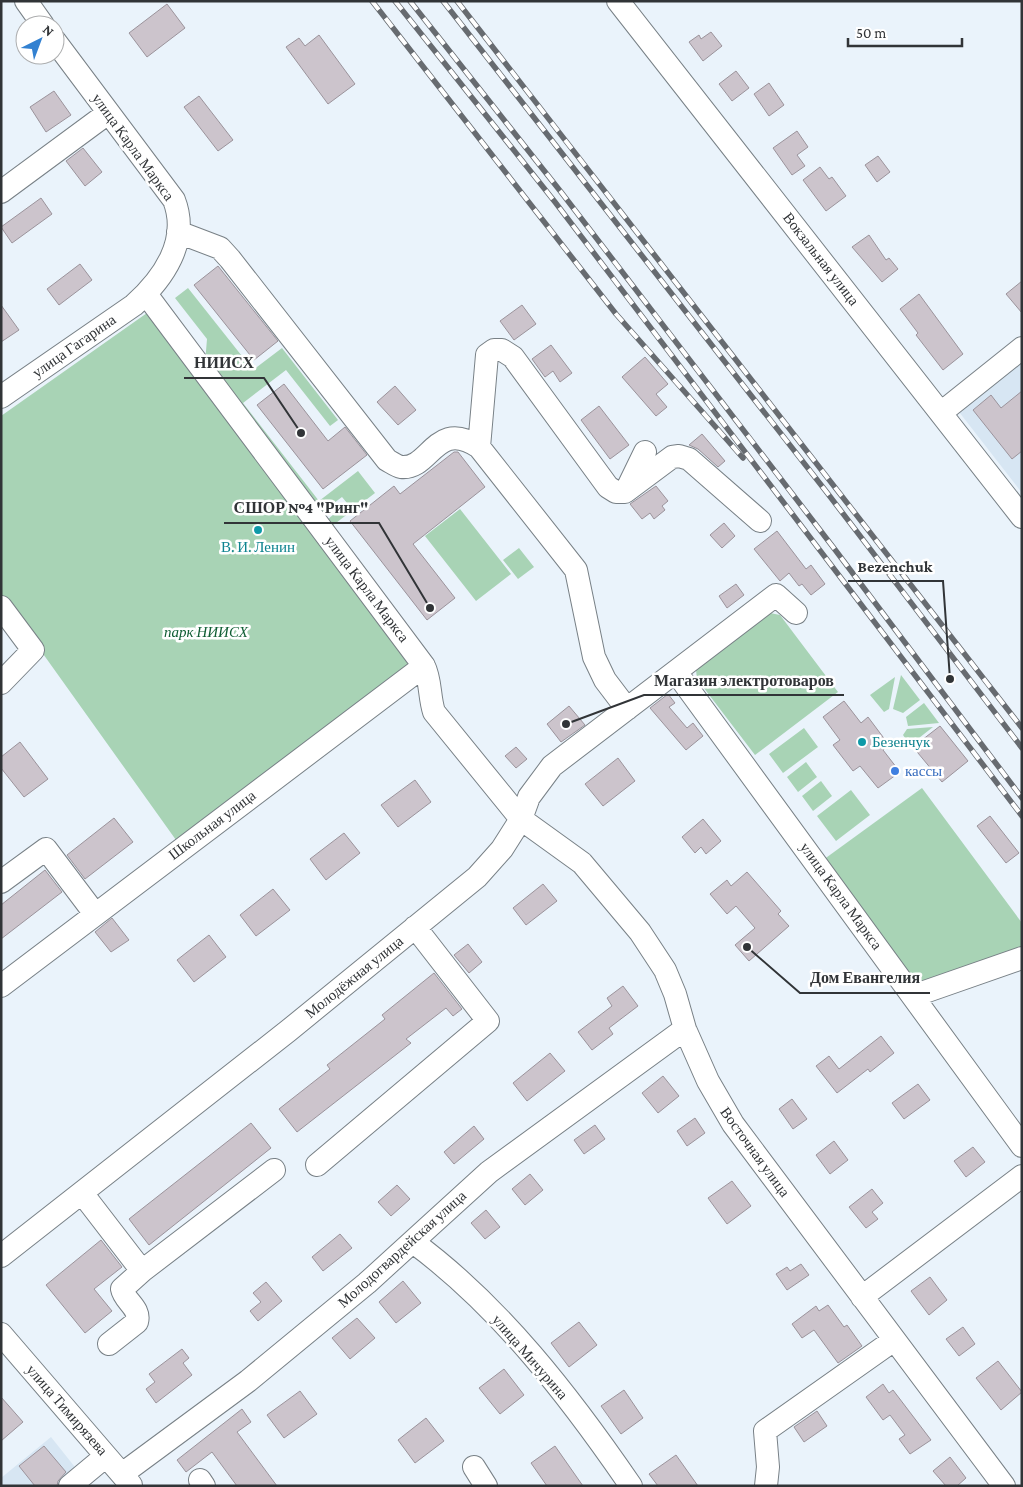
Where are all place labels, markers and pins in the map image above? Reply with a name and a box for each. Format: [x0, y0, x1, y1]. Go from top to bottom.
callout: НИИСХ [184, 347, 264, 378]
callout: СШОР №4 "Ринг" [224, 492, 379, 523]
marker: В. И. Ленин [252, 524, 264, 536]
place label: В. И. Ленин [221, 539, 295, 555]
callout: Bezenchuk [848, 550, 943, 581]
callout: Магазин электротоваров [644, 664, 844, 695]
place label: Безенчук [872, 734, 931, 750]
marker: Безенчук [856, 736, 868, 748]
place label: кассы [905, 763, 942, 779]
marker: кассы [889, 765, 901, 777]
callout: Дом Евангелия [800, 962, 930, 993]

